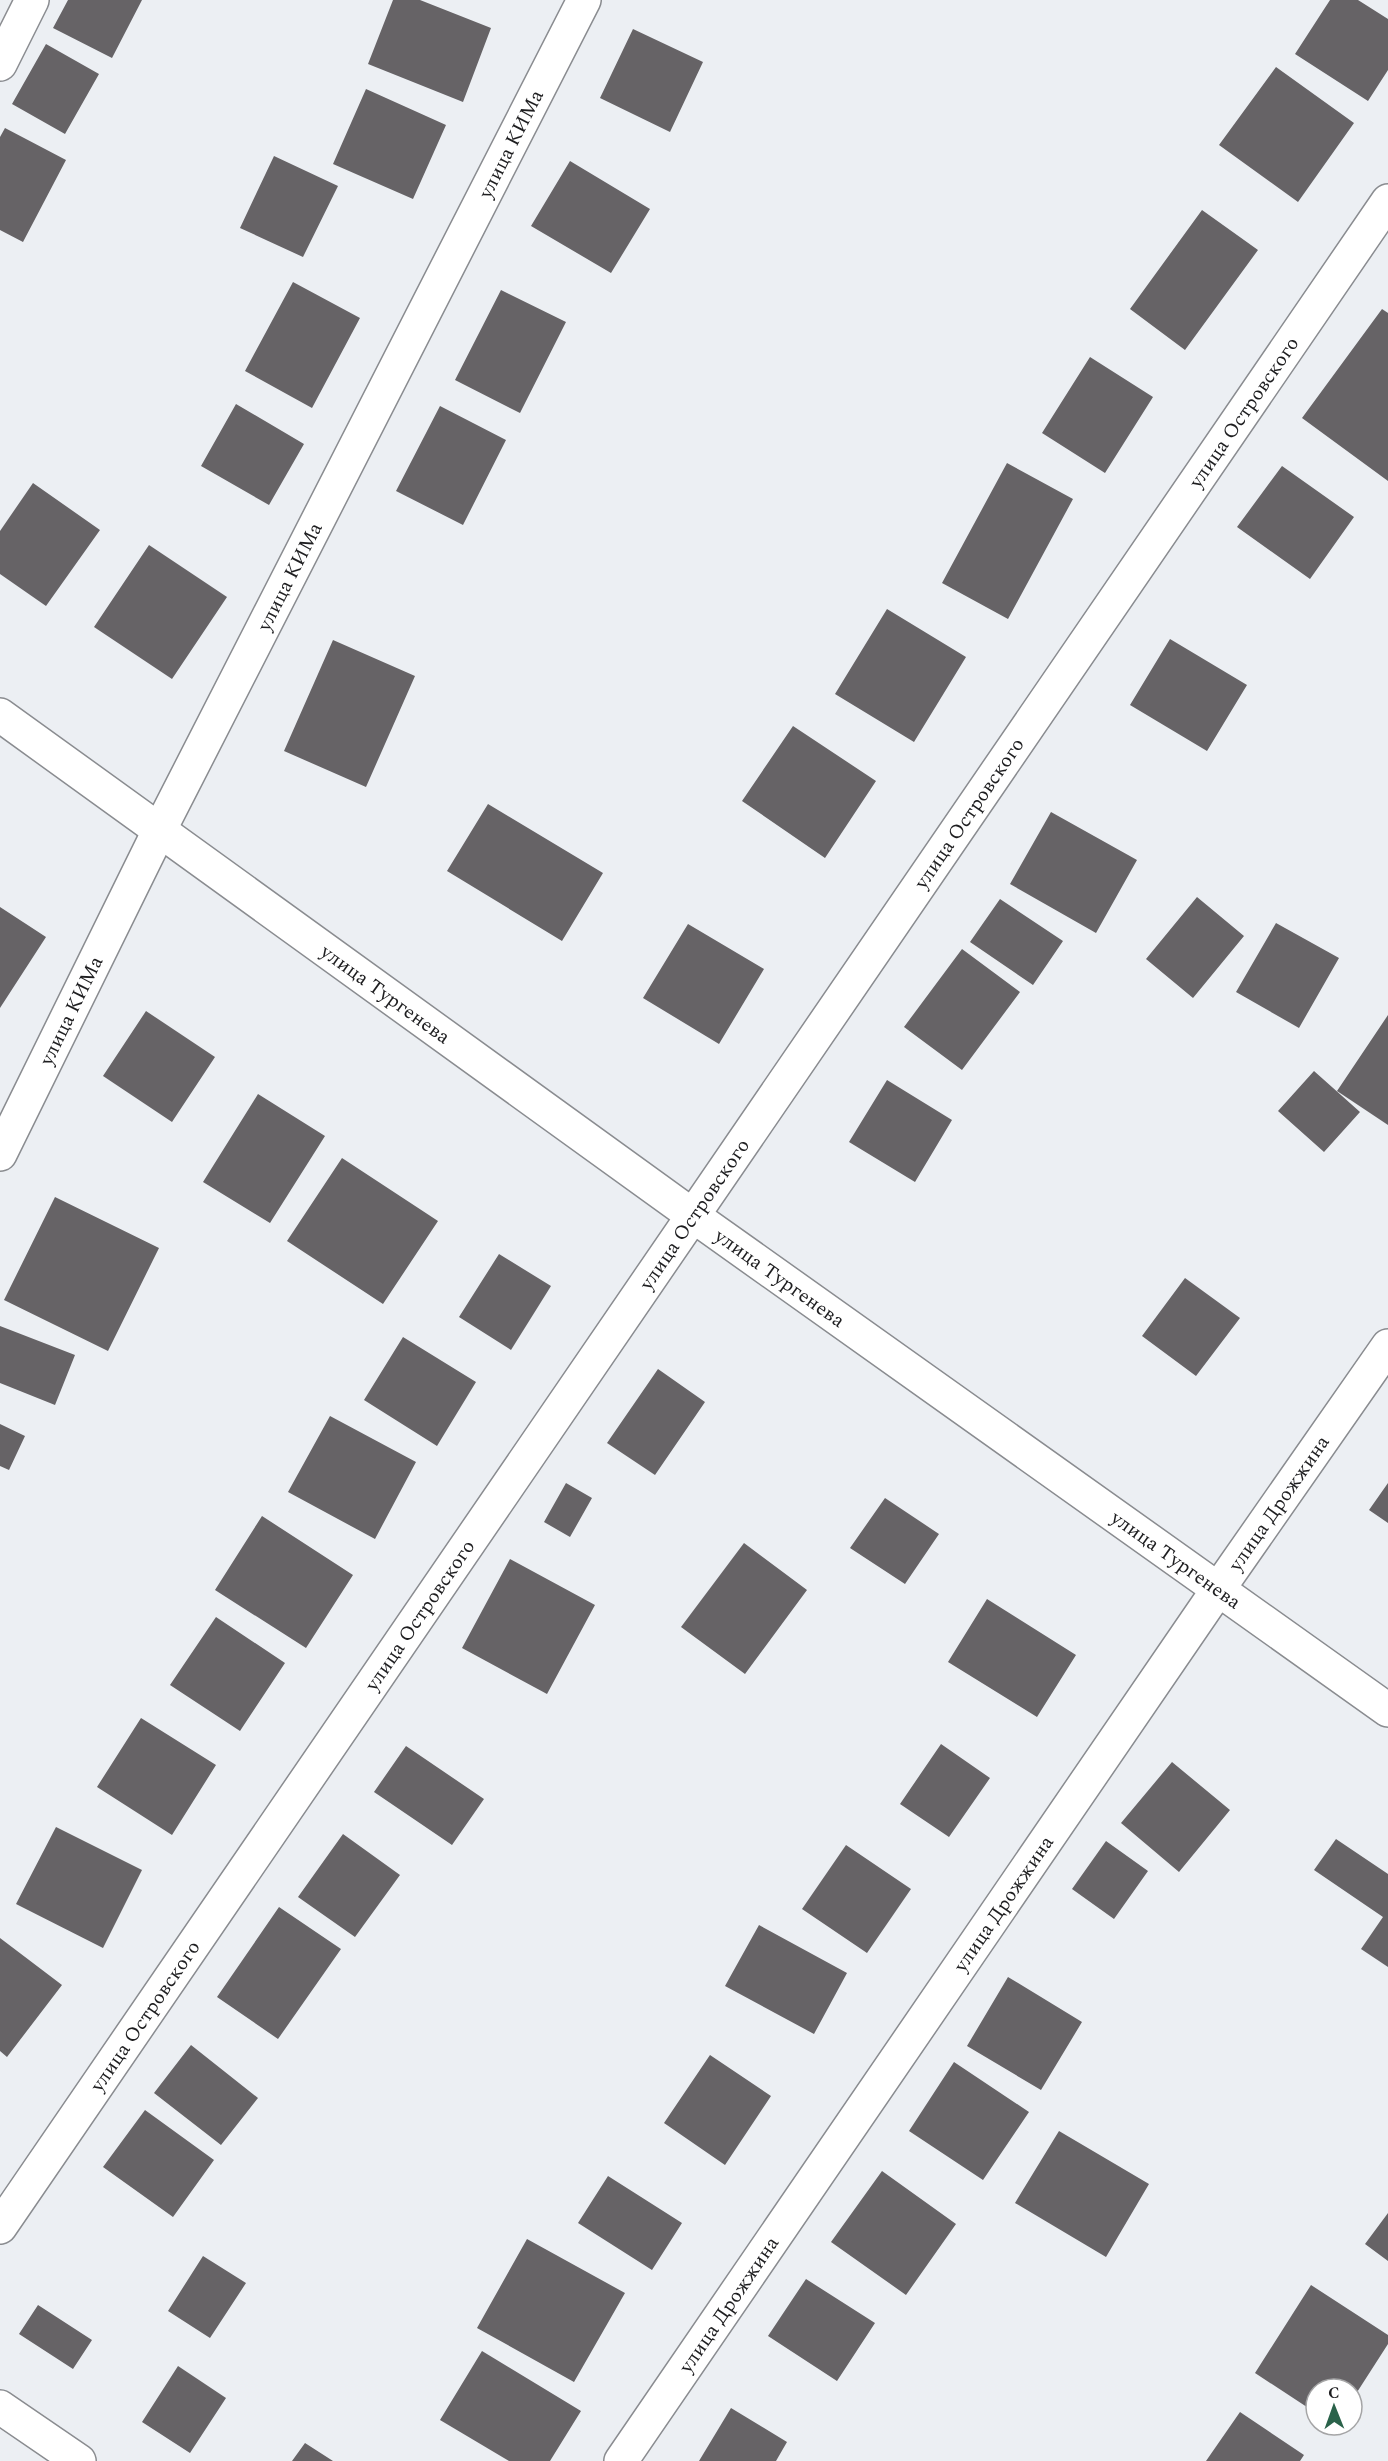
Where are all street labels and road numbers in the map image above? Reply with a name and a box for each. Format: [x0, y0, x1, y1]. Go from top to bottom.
street label: улица КИМа [471, 84, 552, 205]
street label: улица Островского [1181, 331, 1307, 495]
street label: улица КИМа [249, 517, 331, 637]
street label: улица Островского [906, 732, 1032, 896]
street label: улица Тургенева [313, 937, 457, 1052]
street label: улица КИМа [31, 951, 111, 1072]
street label: улица Островского [632, 1133, 757, 1297]
street label: улица Тургенева [707, 1221, 851, 1336]
street label: улица Дрожжина [1221, 1429, 1337, 1578]
street label: улица Тургенева [1103, 1503, 1247, 1617]
street label: улица Островского [357, 1534, 483, 1698]
street label: улица Дрожжина [946, 1829, 1062, 1979]
street label: улица Островского [82, 1935, 208, 2099]
street label: улица Дрожжина [671, 2230, 787, 2380]

